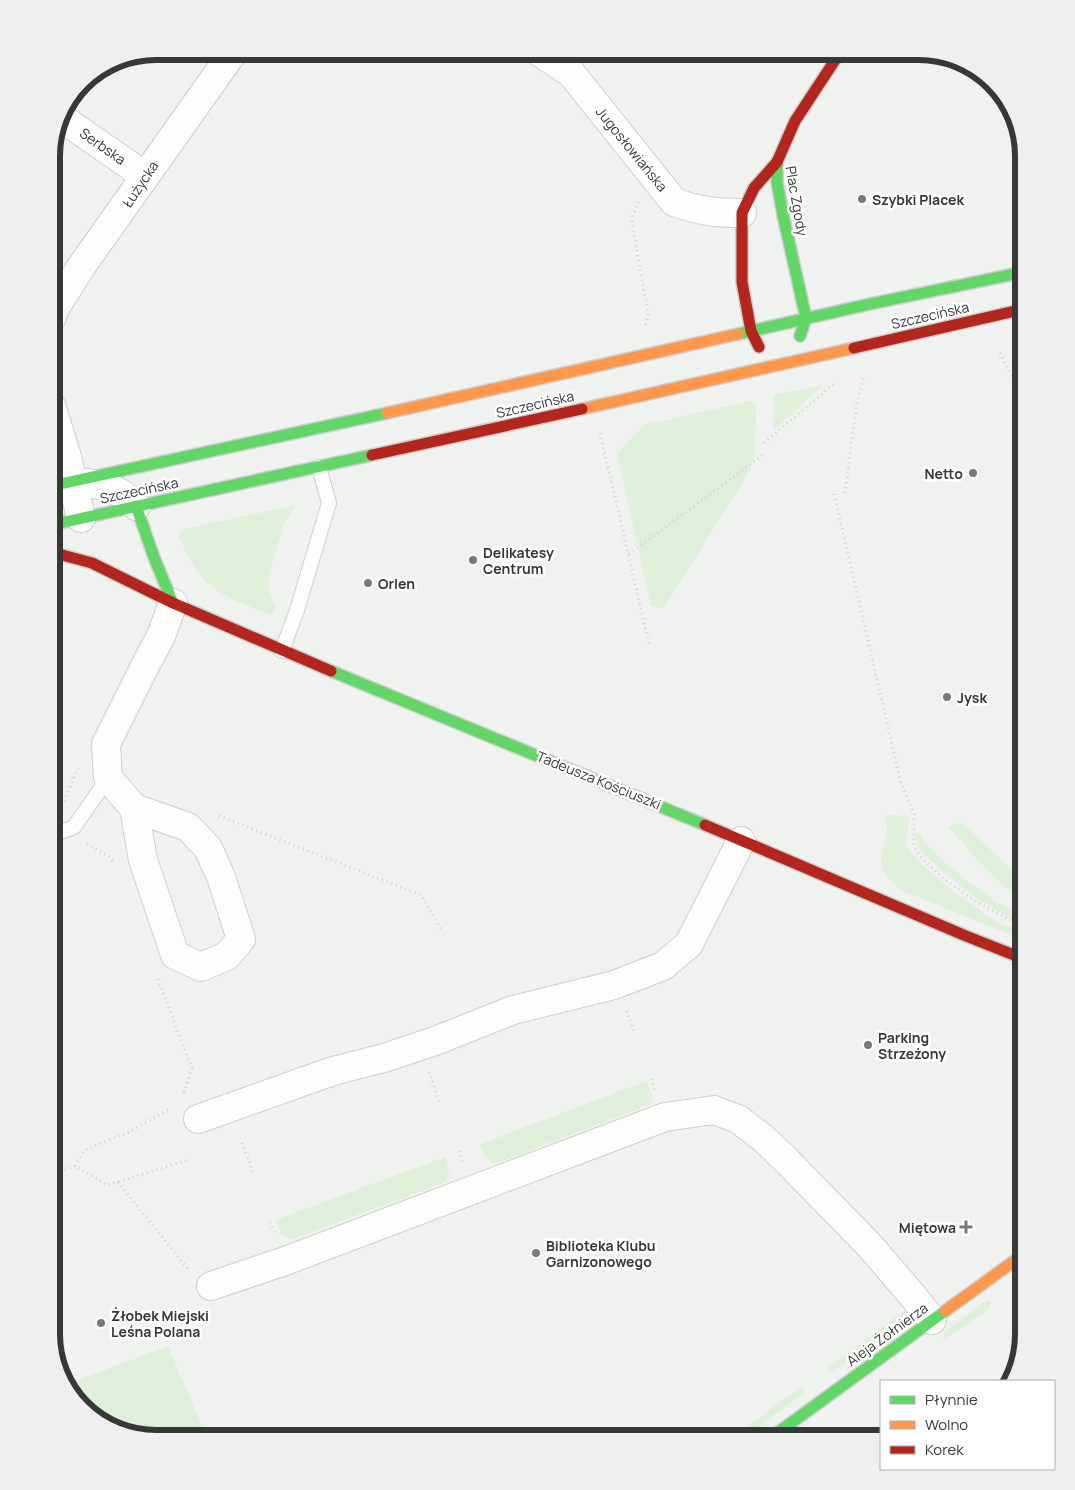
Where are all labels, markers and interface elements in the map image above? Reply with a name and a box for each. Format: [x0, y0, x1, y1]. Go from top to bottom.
street label: Jugosłowiańska [592, 103, 672, 195]
street label: Serbska [76, 123, 130, 169]
street label: Łużycka [117, 157, 163, 211]
street label: Plac Zgody [781, 164, 813, 238]
place label: Szybki Placek [872, 190, 964, 209]
marker: Szybki Placek [856, 193, 868, 205]
street label: Szczecińska [889, 297, 971, 333]
street label: Szczecińska [494, 386, 576, 422]
place label: Netto [925, 464, 963, 483]
marker: Netto [967, 467, 979, 479]
street label: Szczecińska [98, 472, 180, 508]
place label: Delikatesy Centrum [483, 543, 554, 578]
marker: Delikatesy Centrum [467, 554, 479, 566]
place label: Orlen [378, 574, 415, 593]
marker: Orlen [362, 577, 374, 589]
place label: Jysk [957, 688, 987, 707]
marker: Jysk [941, 691, 953, 703]
street label: Tadeusza Kościuszki [534, 746, 664, 814]
place label: Parking Strzeżony [878, 1028, 946, 1063]
marker: Parking Strzeżony [862, 1039, 874, 1051]
place label: Miętowa [899, 1218, 956, 1237]
marker: Miętowa [960, 1221, 972, 1233]
place label: Biblioteka Klubu Garnizonowego [546, 1236, 656, 1271]
marker: Biblioteka Klubu Garnizonowego [530, 1247, 542, 1259]
street label: Aleja Żołnierza [843, 1298, 931, 1370]
place label: Żłobek Miejski Leśna Polana [111, 1306, 209, 1341]
marker: Żłobek Miejski Leśna Polana [95, 1317, 107, 1329]
legend [880, 1380, 1055, 1470]
text: Płynnie [925, 1389, 978, 1410]
text: Wolno [925, 1414, 968, 1435]
text: Korek [925, 1439, 964, 1460]

